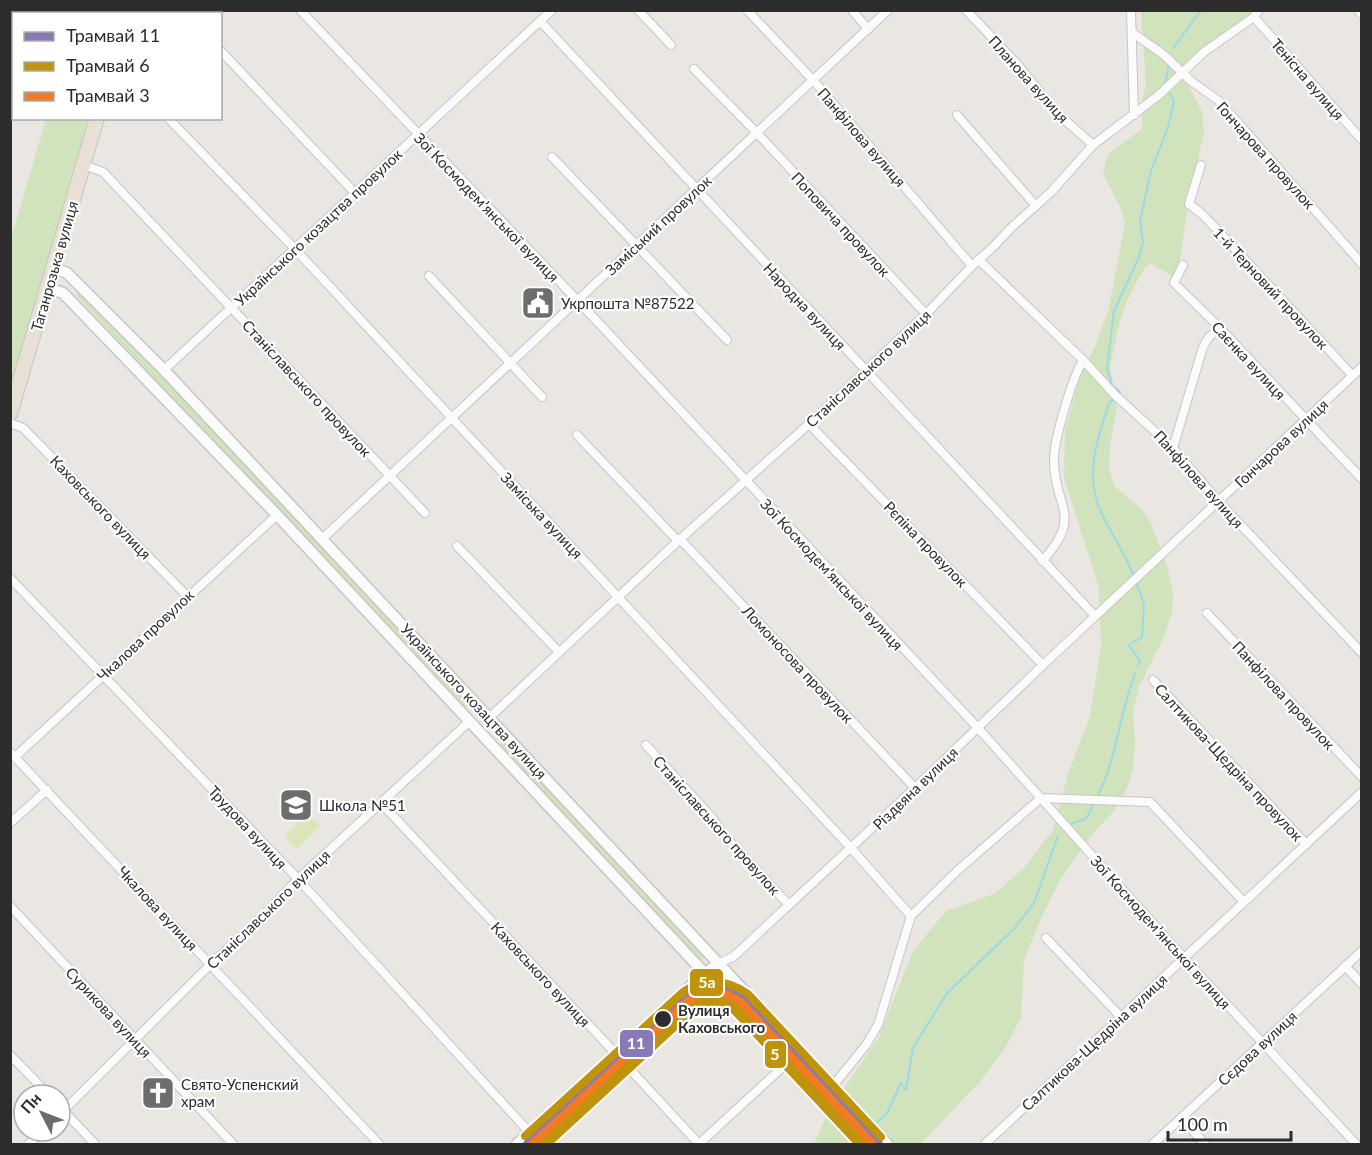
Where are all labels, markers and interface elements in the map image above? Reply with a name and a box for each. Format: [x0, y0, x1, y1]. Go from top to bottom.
legend [12, 12, 222, 120]
text: Трамвай 11 [66, 24, 160, 46]
street label: Планова вулиця [985, 32, 1073, 126]
street label: Тенісна вулиця [1268, 35, 1348, 123]
text: Трамвай 6 [66, 54, 150, 76]
text: Трамвай 3 [66, 84, 150, 106]
street label: Панфілова вулиця [814, 84, 910, 190]
street label: Гончарова провулок [1213, 98, 1319, 212]
street label: Зої Космодем’янської вулиця [411, 129, 563, 285]
street label: Українського козацтва провулок [231, 144, 406, 309]
street label: Поповича провулок [788, 168, 894, 280]
street label: Заміський провулок [601, 171, 715, 279]
street label: Таганрозька вулиця [27, 199, 81, 333]
street label: 1-й Терновий провулок [1210, 223, 1332, 353]
street label: Народна вулиця [760, 259, 850, 353]
public building icon: Укрпошта №87522 [520, 285, 556, 321]
place label: Укрпошта №87522 [561, 294, 694, 312]
street label: Станіславського вулиця [802, 305, 934, 431]
street label: Станіславського провулок [239, 316, 375, 460]
street label: Саєнка вулиця [1208, 317, 1290, 403]
street label: Гончарова вулиця [1230, 395, 1332, 491]
street label: Панфілова вулиця [1150, 427, 1248, 531]
street label: Каховського вулиця [47, 451, 155, 563]
street label: Заміська вулиця [497, 468, 587, 562]
street label: Зої Космодем’янської вулиця [757, 494, 907, 654]
street label: Рєпіна провулок [881, 497, 972, 591]
street label: Чкалова провулок [93, 585, 197, 684]
street label: Ломоносова провулок [738, 601, 857, 727]
street label: Українського козацтва вулиця [397, 620, 551, 782]
street label: Панфілова провулок [1229, 637, 1339, 753]
street label: Салтикова-Щедріна провулок [1151, 679, 1307, 845]
street label: Різдвяна вулиця [869, 743, 961, 833]
street label: Станіславського провулок [650, 752, 784, 898]
street label: Трудова вулиця [205, 782, 291, 872]
school or university icon: Школа №51 [278, 787, 314, 823]
place label: Школа №51 [319, 796, 406, 814]
street label: Станіславського вулиця [203, 845, 333, 973]
street label: Зої Космодем’янської вулиця [1087, 851, 1235, 1013]
street label: Чкалова вулиця [114, 862, 202, 954]
street label: Каховського вулиця [488, 918, 594, 1030]
street label: Сурикова вулиця [62, 963, 156, 1061]
line badge: 5а [689, 968, 724, 997]
street label: Салтикова-Щедріна вулиця [1018, 970, 1170, 1114]
text: 5а [698, 972, 716, 991]
place label: Вулиця Каховського [678, 1001, 766, 1036]
street label: Сєдова вулиця [1214, 1007, 1300, 1089]
marker: Вулиця Каховського [653, 1009, 673, 1029]
line badge: 11 [619, 1029, 654, 1058]
text: 11 [627, 1033, 645, 1052]
line badge: 5 [764, 1040, 787, 1069]
text: 5 [770, 1044, 780, 1063]
church icon: Свято-Успенский храм [140, 1075, 176, 1111]
place label: Свято-Успенский храм [181, 1075, 299, 1110]
north arrow [12, 1083, 72, 1143]
text: Пн [16, 1088, 45, 1117]
scale bar [1168, 1104, 1291, 1142]
text: 100 m [1177, 1113, 1228, 1135]

